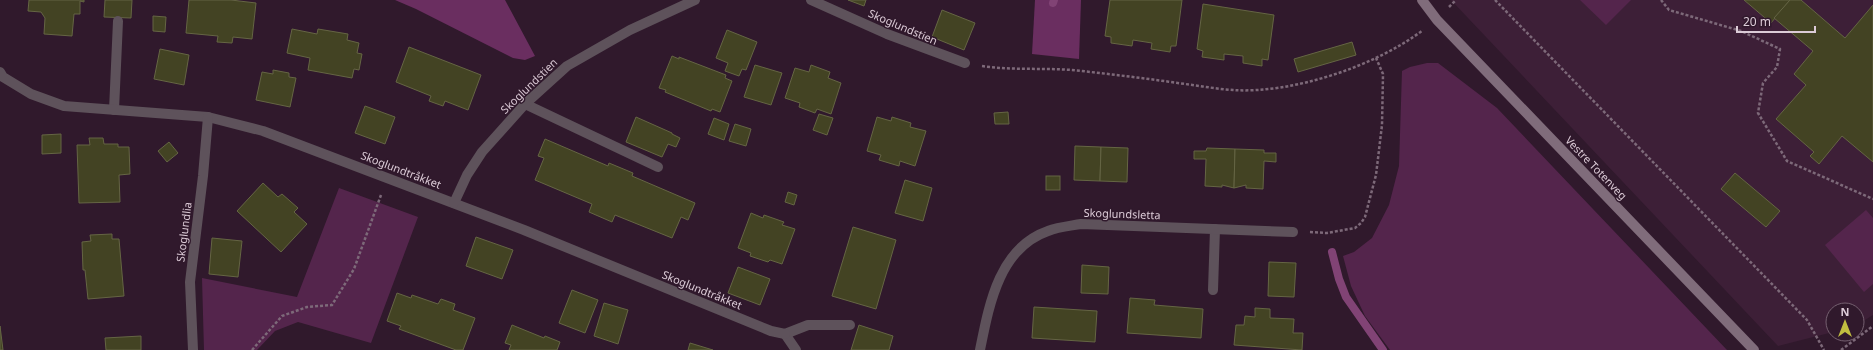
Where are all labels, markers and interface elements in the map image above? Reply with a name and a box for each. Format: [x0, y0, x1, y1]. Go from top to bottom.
street label: Skoglundstien [866, 5, 940, 48]
scale bar [1737, 8, 1815, 34]
text: 20 m [1743, 13, 1771, 30]
street label: Skoglundstien [497, 55, 560, 117]
street label: Vestre Totenveg [1562, 133, 1630, 203]
street label: Skoglundtråkket [359, 147, 444, 192]
street label: Skoglundlia [172, 201, 195, 263]
street label: Skoglundsletta [1083, 205, 1161, 222]
street label: Skoglundtråkket [660, 267, 744, 312]
north arrow [1825, 302, 1865, 342]
text: N [1841, 304, 1849, 319]

